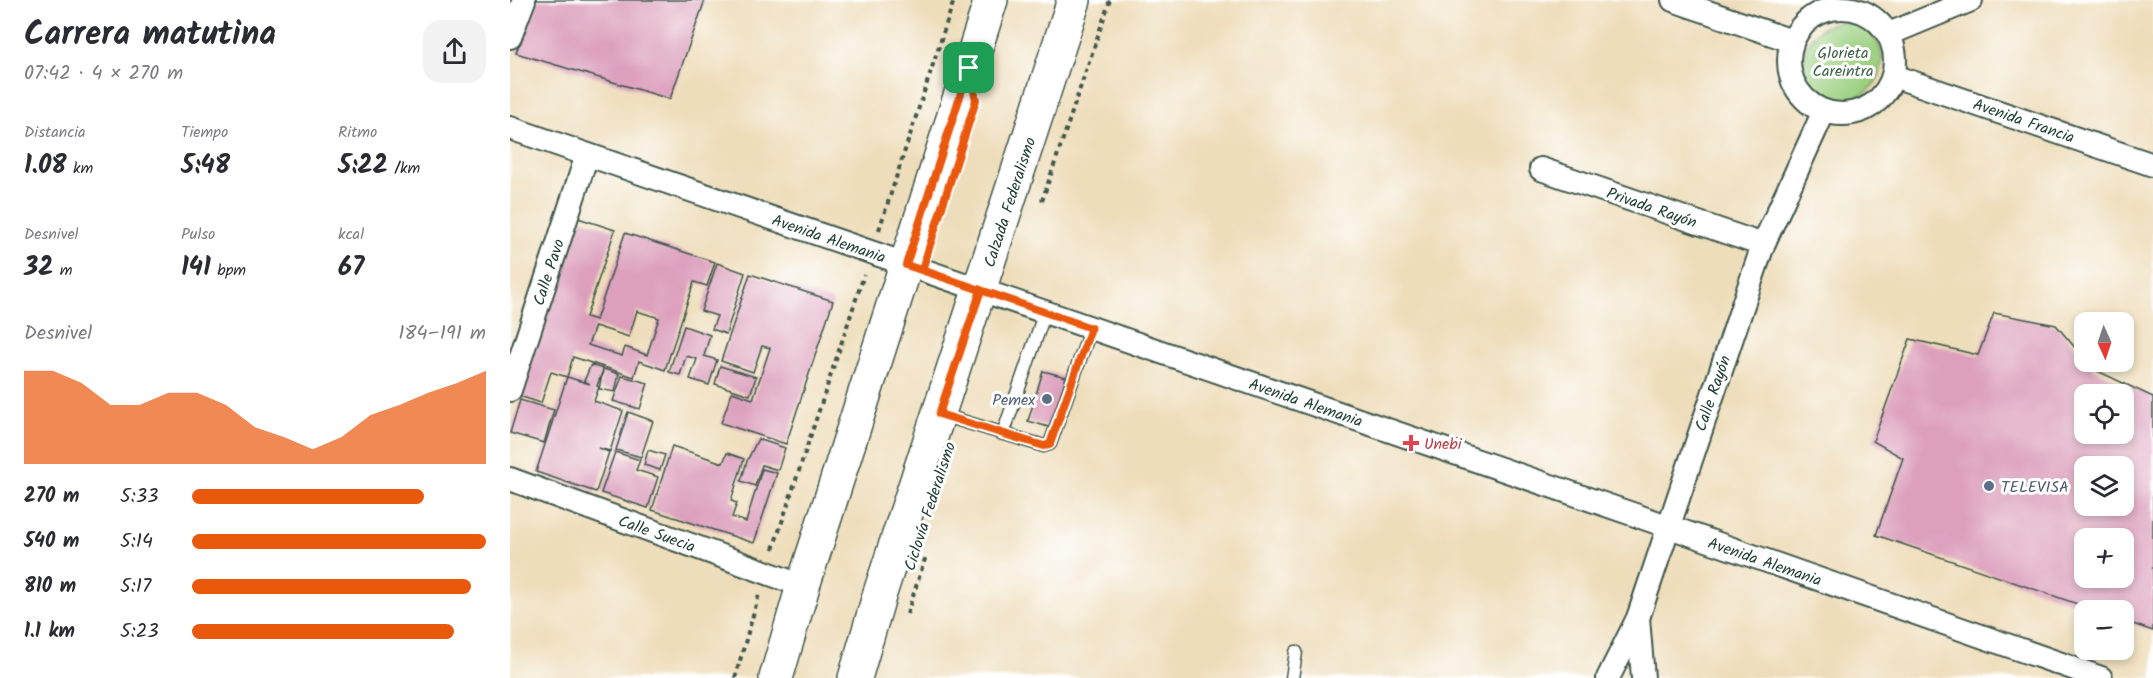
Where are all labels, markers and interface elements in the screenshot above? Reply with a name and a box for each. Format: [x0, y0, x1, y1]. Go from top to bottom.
text: Carrera matutina [24, 9, 276, 62]
button: share [423, 20, 486, 83]
park label: Glorieta Careintra [1813, 41, 1873, 84]
pin [943, 42, 994, 93]
icon: arrive [952, 51, 985, 84]
text: 07:42 · 4 × 270 m [24, 58, 183, 90]
street label: Avenida Francia [1969, 92, 2078, 151]
text: Distancia [24, 120, 86, 145]
text: Tiempo [181, 120, 228, 145]
text: Ritmo [338, 120, 377, 145]
street label: Calzada Federalismo [978, 134, 1043, 271]
text: 1.08 [24, 145, 67, 187]
text: 5:48 [181, 145, 230, 187]
text: 5:22 [338, 145, 388, 187]
text: km [67, 156, 93, 181]
text: /km [388, 156, 420, 181]
street label: Privada Rayón [1603, 181, 1700, 236]
street label: Avenida Alemania [768, 208, 889, 271]
text: Desnivel [24, 222, 79, 247]
text: Pulso [181, 222, 215, 247]
text: kcal [338, 222, 364, 247]
street label: Calle Pavo [527, 236, 572, 309]
text: 32 [24, 247, 53, 289]
text: 141 [181, 247, 211, 289]
text: 67 [338, 247, 364, 289]
text: m [53, 258, 73, 283]
text: bpm [211, 258, 246, 283]
north arrow [2074, 312, 2134, 372]
map controls [2074, 312, 2134, 660]
text: Desnivel [24, 318, 92, 350]
text: 184–191 m [398, 318, 486, 350]
street label: Calle Rayón [1689, 352, 1738, 435]
street label: Avenida Alemania [1245, 372, 1366, 435]
button: locate [2074, 384, 2134, 444]
place label: Pemex [992, 388, 1036, 413]
marker: Pemex [1040, 392, 1054, 406]
place label: Unebi [1424, 432, 1463, 457]
marker: Unebi [1402, 434, 1420, 452]
street label: Ciclovía Federalismo [898, 439, 963, 574]
button: layers [2074, 456, 2134, 516]
place label: TELEVISA [2001, 475, 2069, 500]
marker: TELEVISA [1982, 479, 1996, 493]
text: 270 m [24, 481, 79, 513]
text: 5:33 [120, 481, 159, 513]
street label: Calle Suecia [614, 509, 699, 560]
text: 540 m [24, 526, 79, 558]
text: 5:14 [120, 526, 153, 558]
button: + [2074, 528, 2134, 588]
street label: Avenida Alemania [1704, 531, 1825, 594]
text: 810 m [24, 571, 76, 603]
text: 5:17 [120, 571, 151, 603]
button: − [2074, 600, 2134, 660]
text: 1.1 km [24, 616, 75, 648]
text: 5:23 [120, 616, 159, 648]

